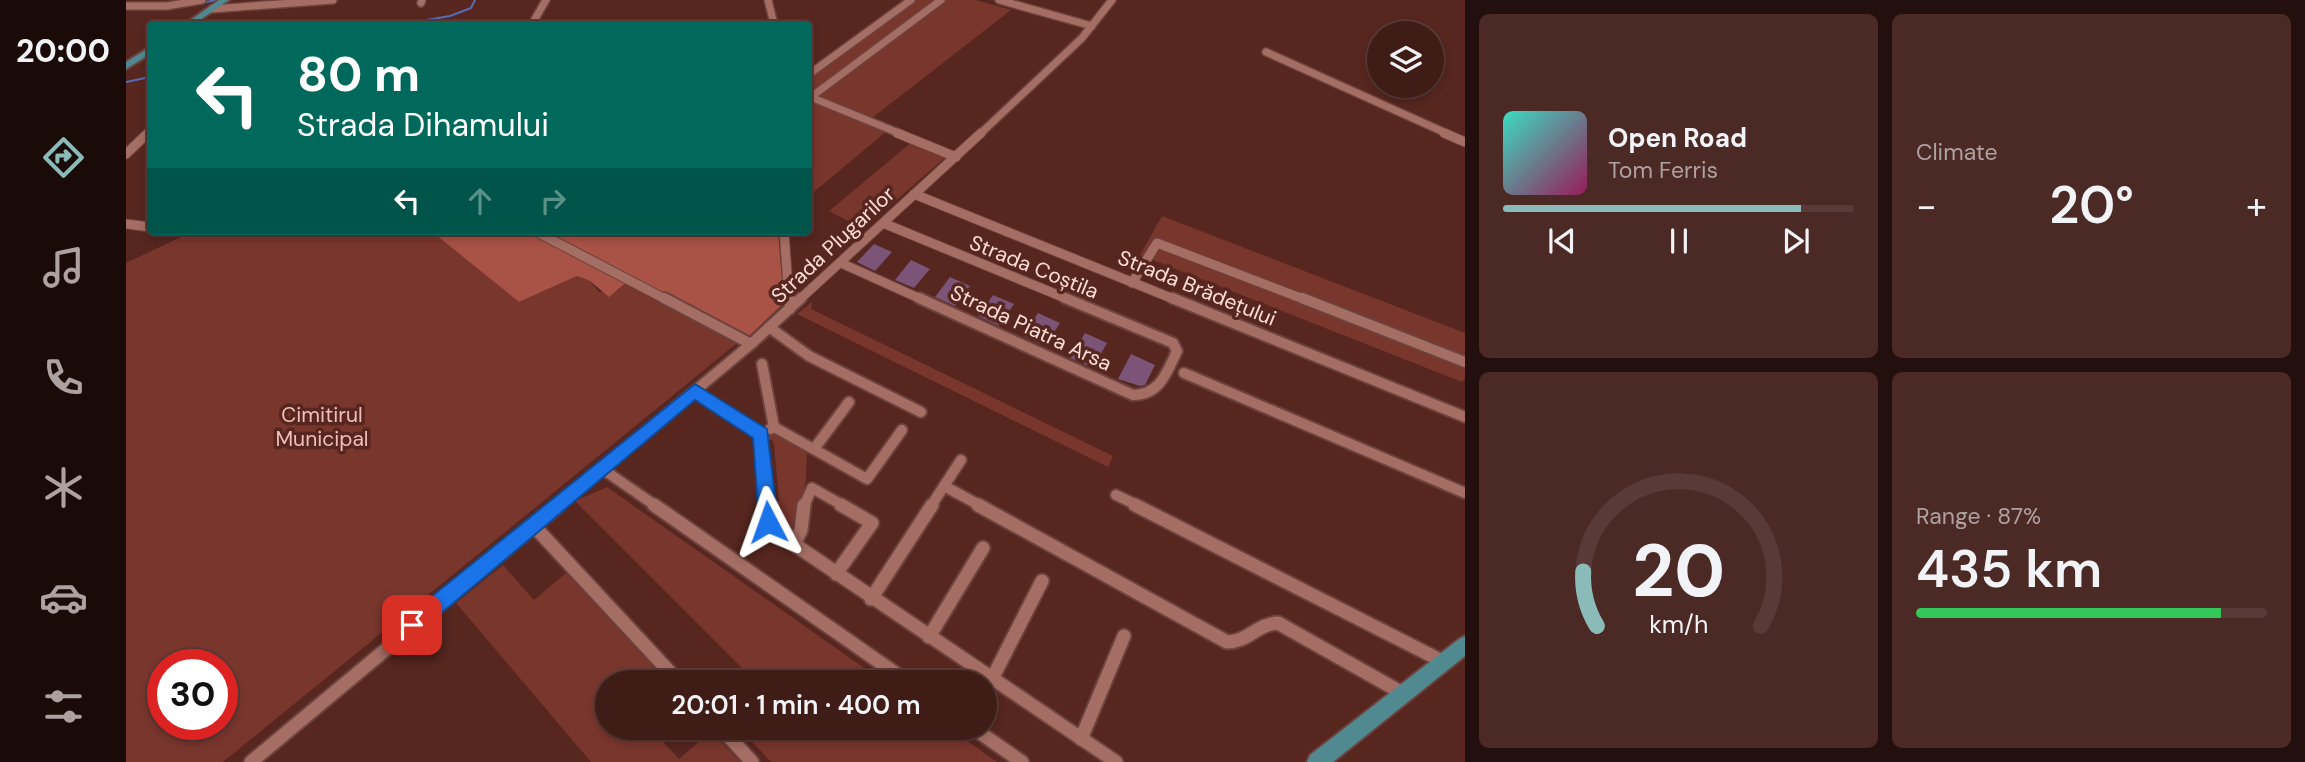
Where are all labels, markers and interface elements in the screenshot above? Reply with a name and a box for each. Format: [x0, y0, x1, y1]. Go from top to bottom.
map controls [1367, 21, 1444, 98]
button: layers [1367, 21, 1444, 98]
text: 20:00 [16, 30, 110, 72]
text: 80 m [297, 42, 420, 106]
icon: left [182, 49, 273, 140]
text: Strada Dihamului [297, 104, 549, 146]
text: Open Road [1608, 121, 1747, 155]
icon: directions [39, 133, 88, 182]
text: Climate [1916, 137, 1998, 167]
text: Tom Ferris [1608, 155, 1718, 185]
text: 20° [2049, 171, 2134, 239]
street label: Strada Plugarilor [765, 180, 901, 310]
text: − [1916, 181, 1937, 231]
text: + [2246, 181, 2267, 231]
icon: left [388, 182, 426, 220]
icon: ahead [461, 182, 499, 220]
icon: right [534, 182, 572, 220]
icon: previous [1543, 222, 1581, 260]
icon: pause [1660, 222, 1698, 260]
icon: next [1777, 222, 1815, 260]
street label: Strada Coștila [965, 228, 1103, 306]
icon: music [39, 243, 88, 292]
street label: Strada Brădețului [1114, 243, 1280, 333]
street label: Strada Piatra Arsa [946, 278, 1116, 378]
icon: phone [39, 353, 88, 402]
park label: Cimitirul Municipal [275, 401, 369, 453]
icon: climate [39, 463, 88, 512]
position arrow [731, 485, 805, 559]
text: Range · 87% [1916, 501, 2041, 531]
text: 20 [1632, 524, 1725, 619]
text: 435 km [1916, 535, 2102, 603]
icon: car [39, 573, 88, 622]
pin [382, 595, 442, 655]
icon: arrive [393, 606, 431, 644]
text: km/h [1649, 608, 1708, 641]
speed limit sign: 30 [147, 649, 238, 740]
icon: filters [39, 682, 88, 731]
text: 20:01 · 1 min · 400 m [671, 688, 921, 722]

